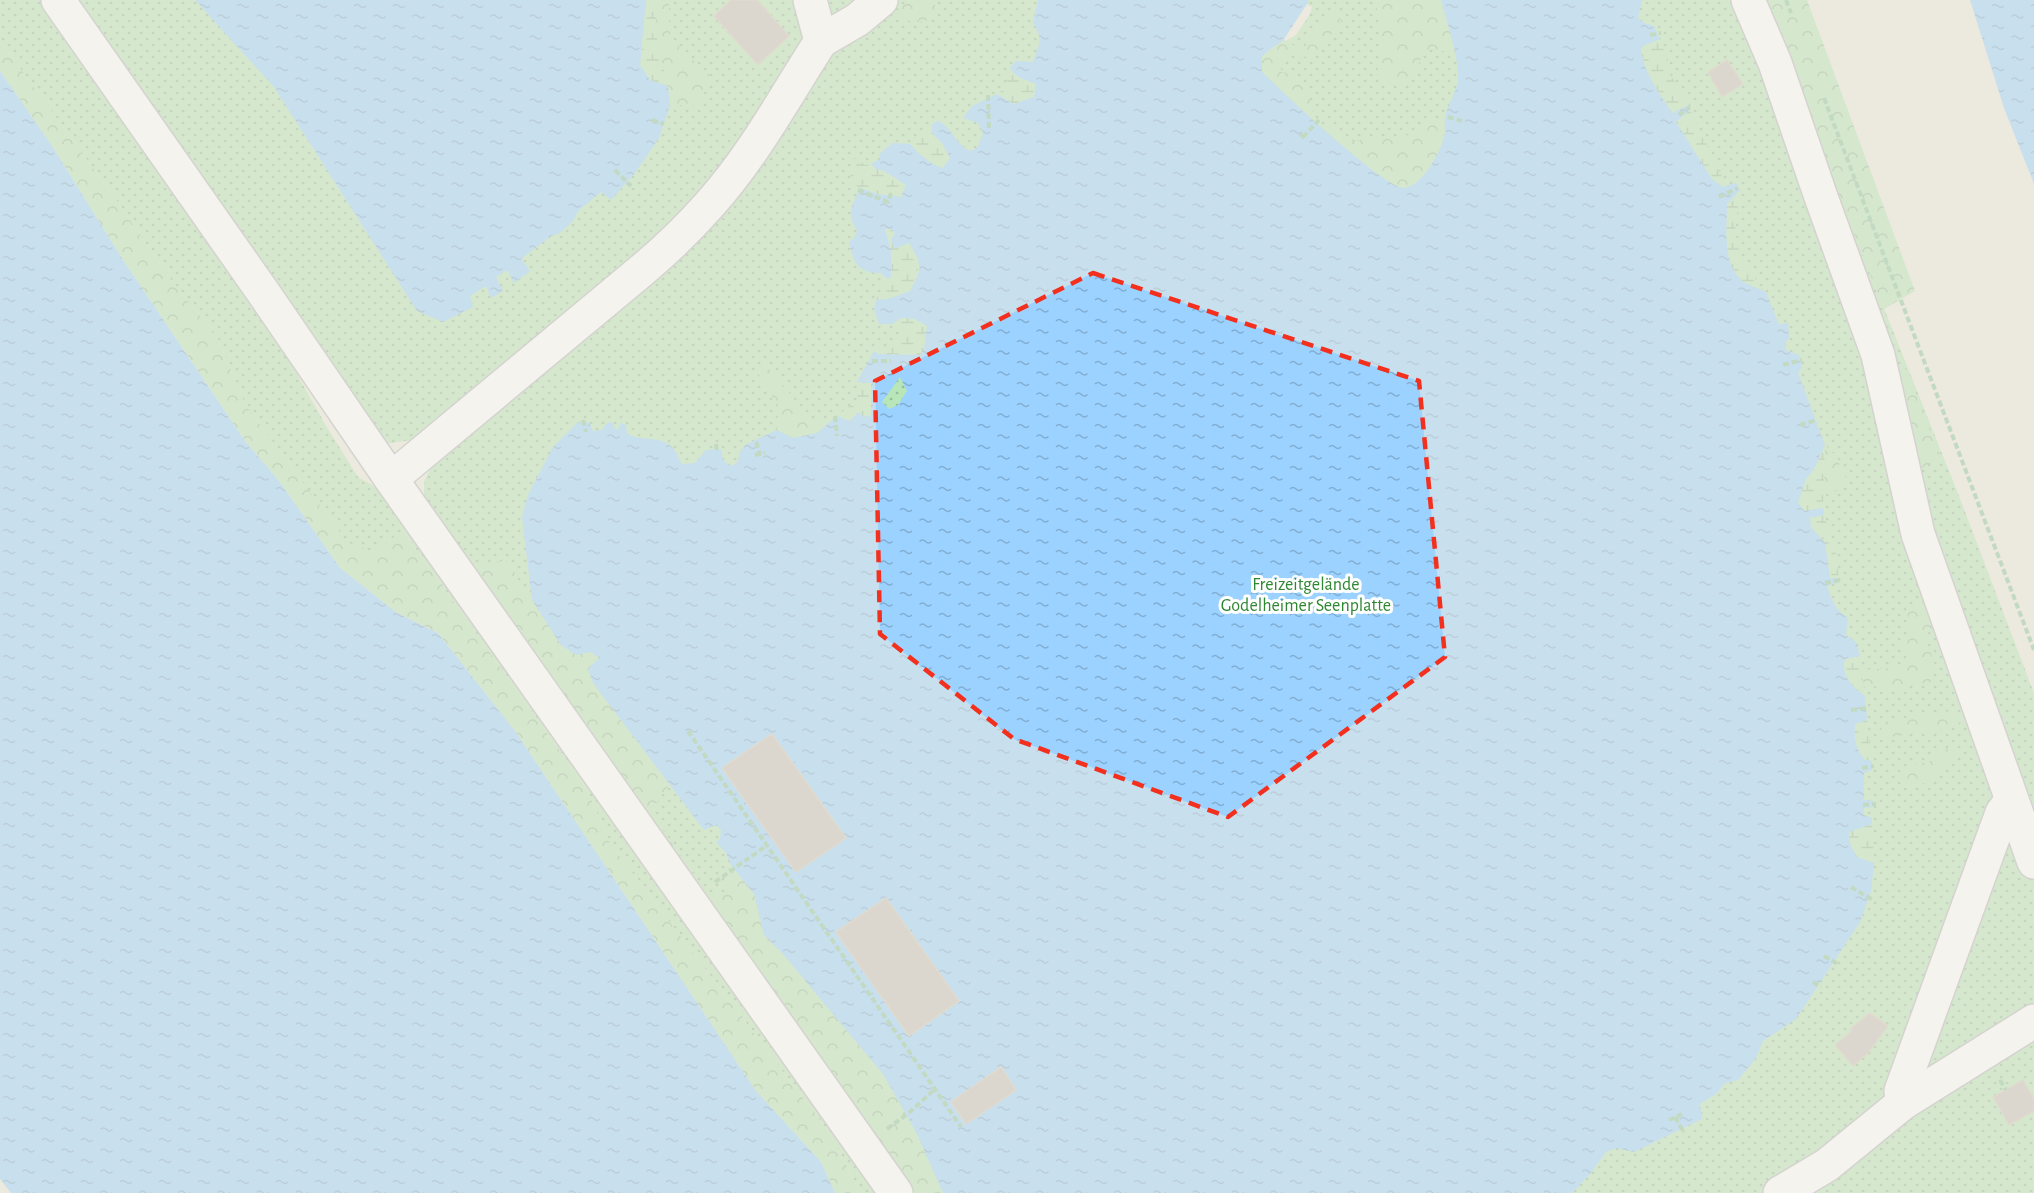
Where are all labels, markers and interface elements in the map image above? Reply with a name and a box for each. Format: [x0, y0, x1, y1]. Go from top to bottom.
park label: Freizeitgelände Godelheimer Seenplatte [1221, 576, 1391, 615]

